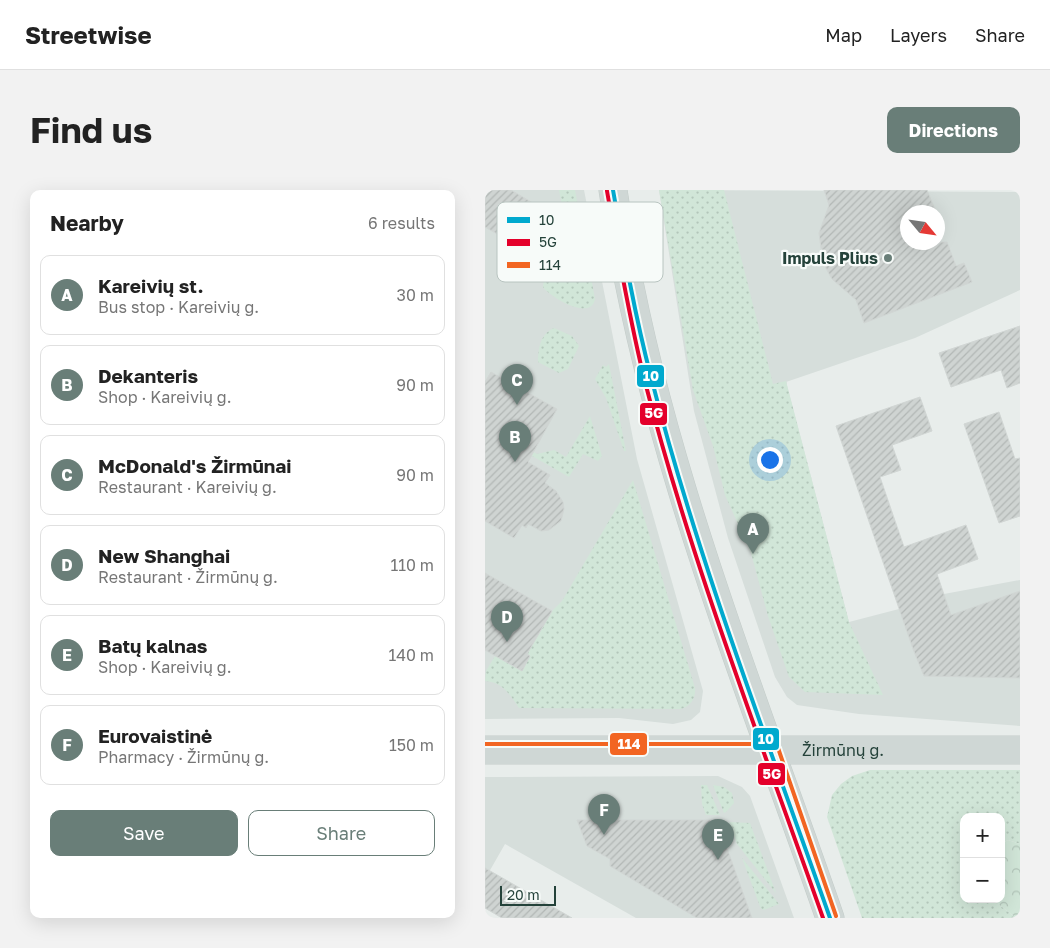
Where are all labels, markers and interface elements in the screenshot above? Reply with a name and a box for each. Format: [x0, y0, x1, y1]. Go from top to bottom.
text: Streetwise [25, 20, 152, 49]
text: Map [825, 24, 862, 46]
text: Layers [890, 24, 947, 46]
text: Share [975, 24, 1025, 46]
button: Directions [887, 107, 1020, 153]
text: Find us [30, 109, 152, 151]
legend [497, 202, 663, 282]
north arrow [900, 205, 945, 250]
text: Nearby [50, 210, 124, 236]
text: 10 [539, 211, 554, 228]
text: 6 results [368, 213, 435, 233]
text: 5G [539, 233, 557, 250]
place label: Impuls Plius [782, 248, 878, 268]
marker: Impuls Plius [882, 252, 894, 264]
text: 114 [539, 256, 561, 273]
text: Kareivių st. [98, 274, 204, 297]
text: A [61, 285, 73, 305]
text: 30 m [397, 285, 434, 305]
text: Bus stop · Kareivių g. [98, 297, 259, 317]
text: Dekanteris [98, 364, 198, 387]
pin: C [501, 364, 533, 405]
line badge: 10 [636, 364, 665, 388]
text: 10 [643, 367, 659, 384]
text: B [61, 375, 73, 395]
text: 90 m [396, 375, 434, 395]
text: Shop · Kareivių g. [98, 387, 231, 407]
line badge: 5G [639, 402, 668, 426]
text: 5G [645, 404, 663, 421]
pin: B [499, 421, 531, 462]
your location [757, 447, 783, 473]
text: McDonald's Žirmūnai [98, 454, 291, 477]
text: C [61, 465, 73, 485]
text: 90 m [396, 465, 434, 485]
text: Restaurant · Kareivių g. [98, 477, 277, 497]
pin: A [737, 513, 769, 554]
text: New Shanghai [98, 544, 230, 567]
text: D [61, 555, 73, 575]
text: 110 m [390, 555, 434, 575]
text: Restaurant · Žirmūnų g. [98, 567, 278, 587]
pin: D [491, 601, 523, 642]
text: Batų kalnas [98, 634, 207, 657]
text: E [62, 645, 72, 665]
text: 140 m [388, 645, 434, 665]
text: Shop · Kareivių g. [98, 657, 231, 677]
text: Eurovaistinė [98, 724, 212, 747]
line badge: 10 [752, 727, 780, 751]
text: 10 [758, 730, 774, 747]
line badge: 114 [609, 732, 648, 756]
text: F [62, 735, 72, 755]
text: 150 m [389, 735, 434, 755]
text: 114 [617, 735, 641, 752]
street label: Žirmūnų g. [802, 740, 884, 760]
text: Pharmacy · Žirmūnų g. [98, 747, 269, 767]
line badge: 5G [757, 762, 786, 786]
text: 5G [763, 765, 781, 782]
pin: F [588, 794, 620, 835]
button: Save [50, 810, 238, 856]
button: Share [248, 810, 435, 856]
map controls [960, 813, 1005, 903]
button: + [960, 813, 1005, 858]
pin: E [702, 819, 734, 860]
button: − [960, 858, 1005, 903]
scale bar [500, 883, 556, 906]
text: 20 m [507, 886, 540, 903]

